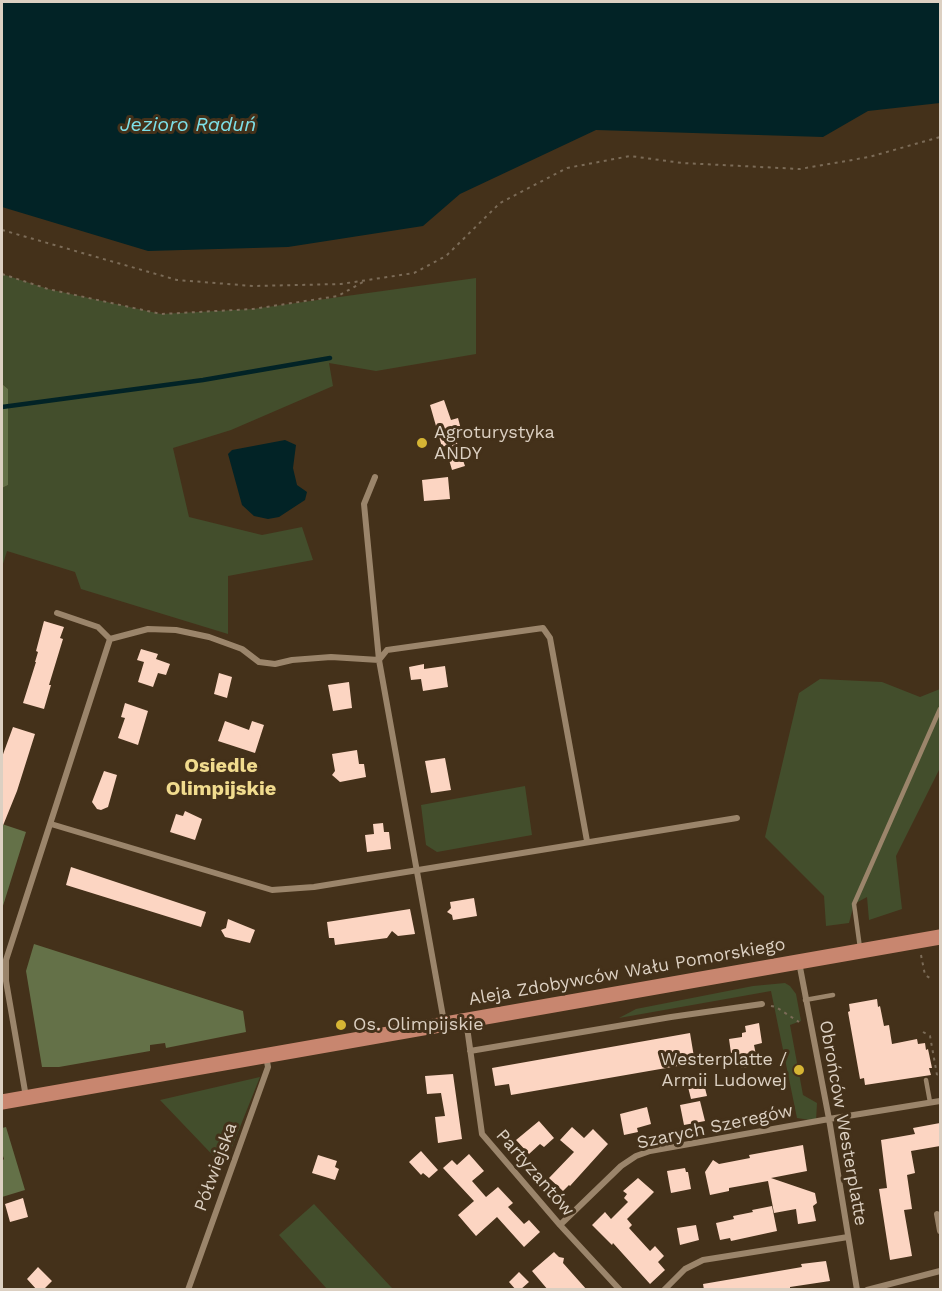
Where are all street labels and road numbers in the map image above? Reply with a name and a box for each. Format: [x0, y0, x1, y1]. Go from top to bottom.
street label: Aleja Zdobywców Wału Pomorskiego [467, 933, 787, 1011]
street label: Obrońców Westerplatte [814, 1019, 872, 1227]
street label: Szarych Szeregów [635, 1100, 795, 1154]
street label: Półwiejska [190, 1120, 242, 1214]
street label: Partyzantów [491, 1125, 579, 1221]

